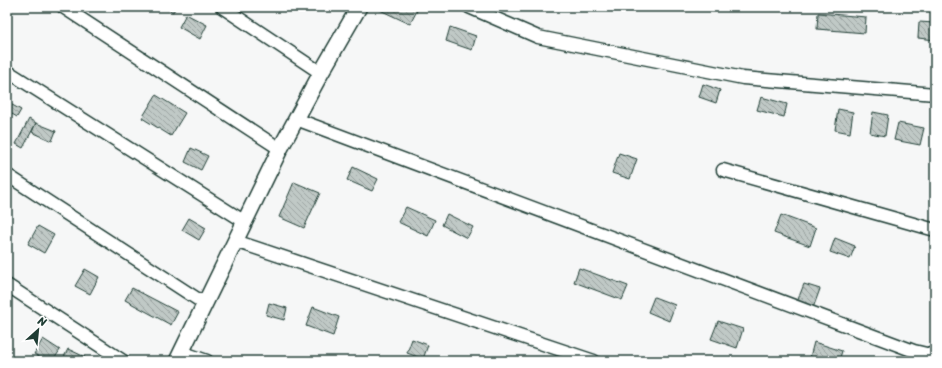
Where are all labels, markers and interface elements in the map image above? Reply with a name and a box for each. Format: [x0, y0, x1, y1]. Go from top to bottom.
north arrow [18, 310, 58, 350]
text: N [34, 311, 50, 332]

